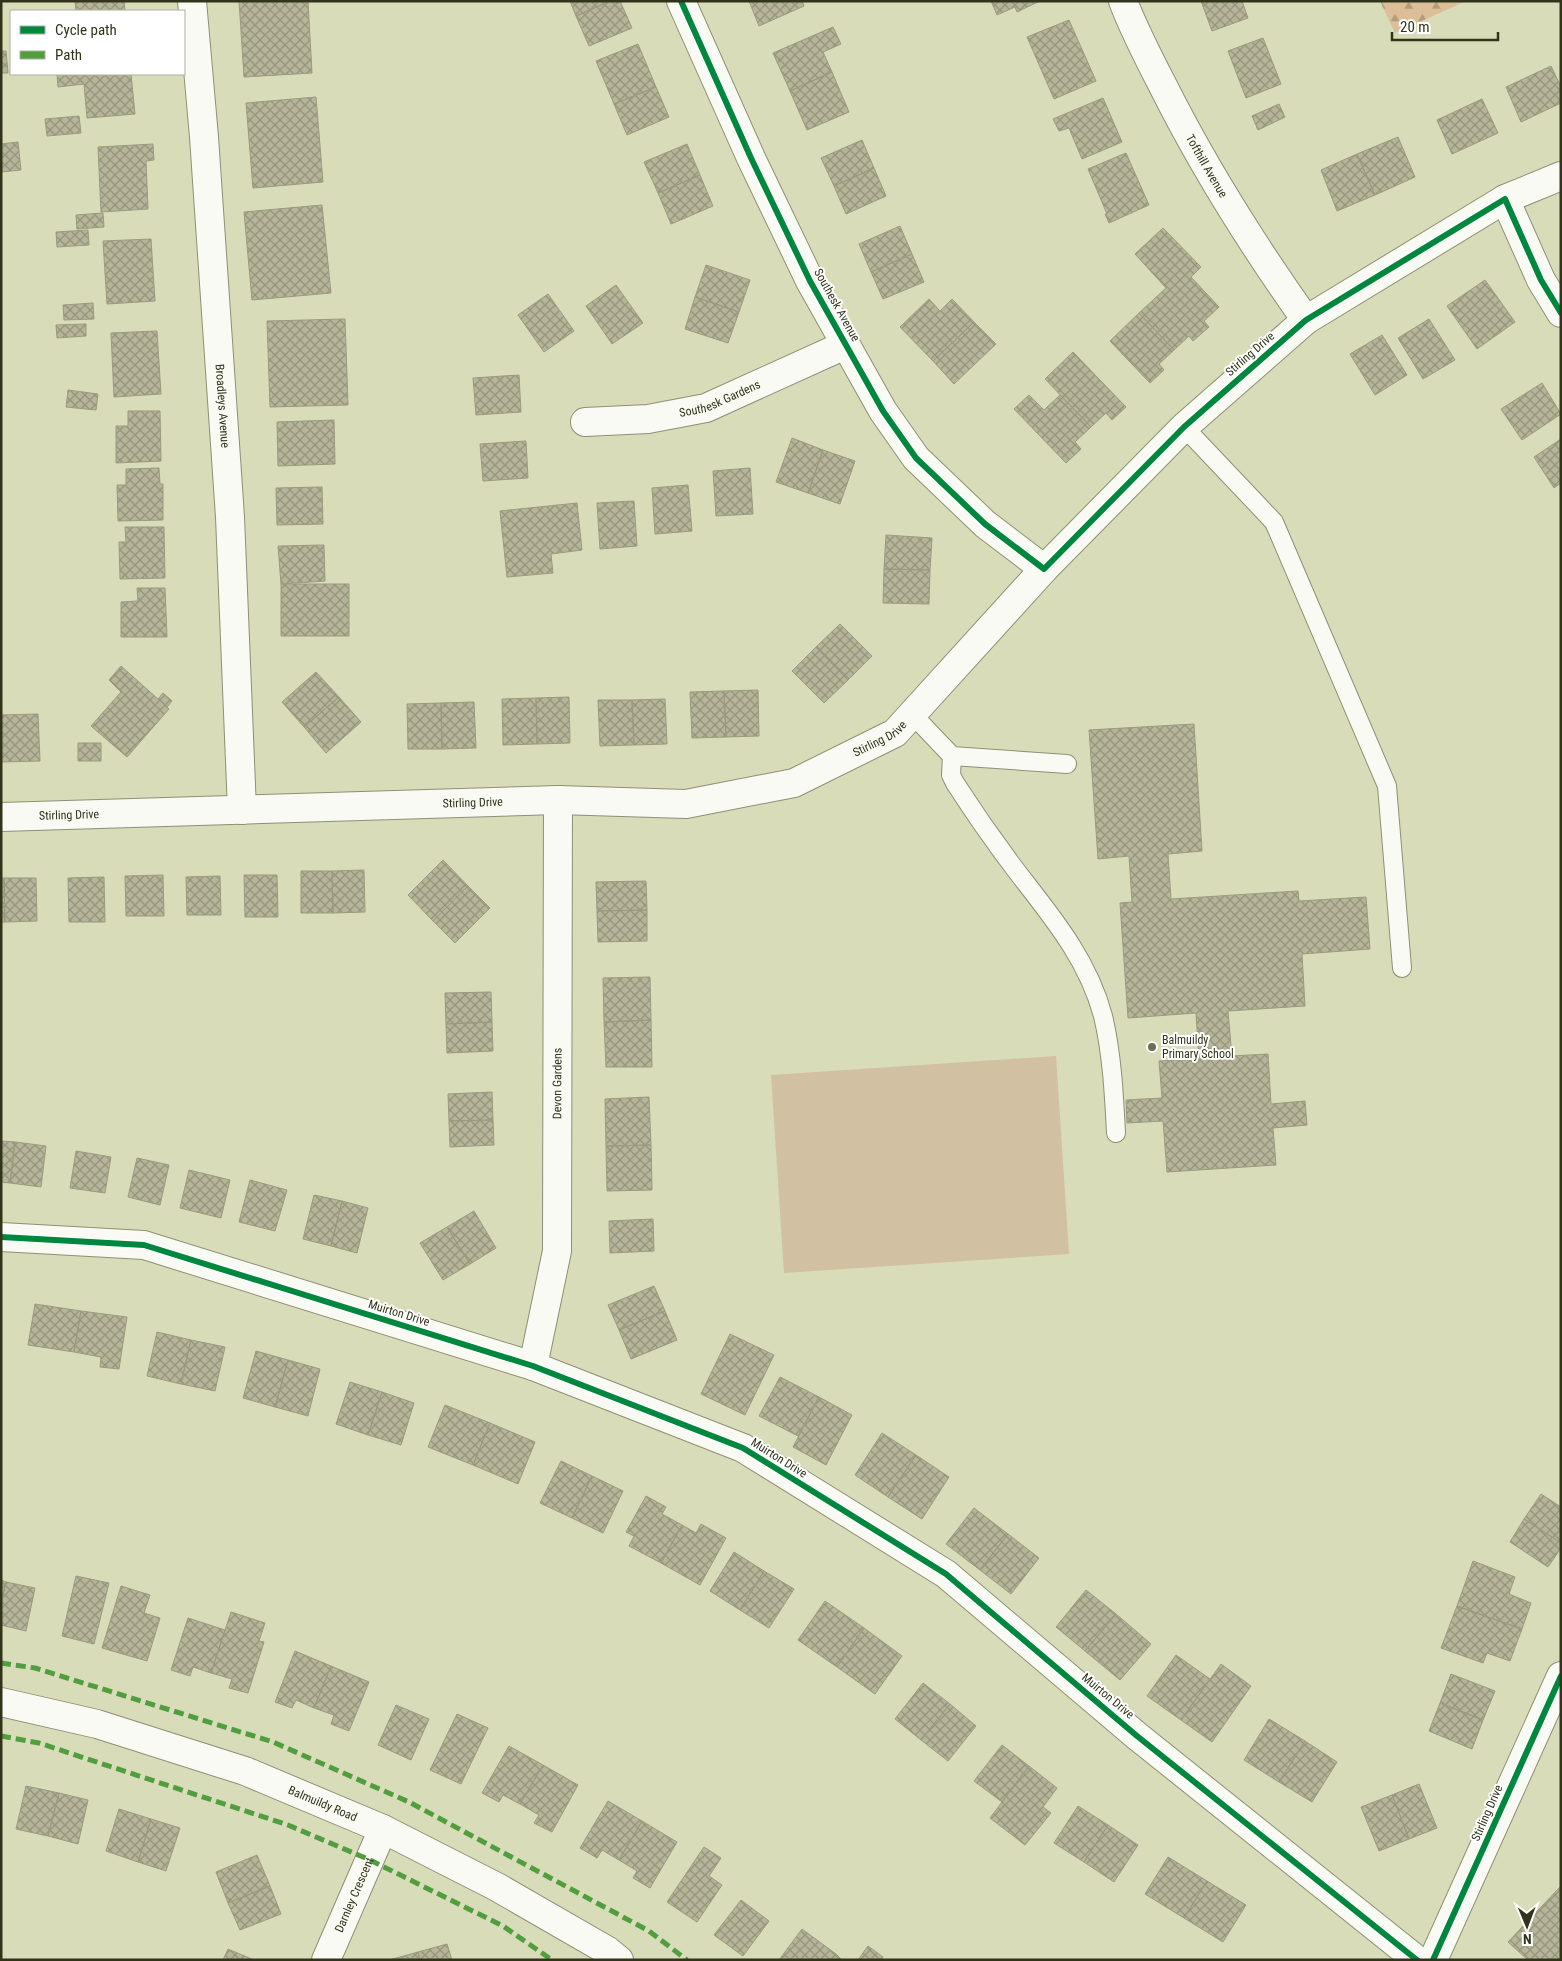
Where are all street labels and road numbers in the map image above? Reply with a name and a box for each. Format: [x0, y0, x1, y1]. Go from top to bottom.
street label: Tofthill Avenue [1183, 132, 1230, 200]
street label: Southesk Avenue [811, 266, 863, 344]
street label: Stirling Drive [1223, 329, 1278, 379]
street label: Broadleys Avenue [213, 363, 232, 449]
street label: Southesk Gardens [678, 377, 763, 420]
street label: Stirling Drive [851, 718, 910, 760]
street label: Stirling Drive [442, 795, 503, 811]
street label: Stirling Drive [39, 807, 100, 823]
street label: Devon Gardens [550, 1048, 564, 1119]
street label: Muirton Drive [367, 1297, 432, 1329]
street label: Muirton Drive [748, 1435, 810, 1481]
street label: Muirton Drive [1079, 1670, 1137, 1722]
street label: Stirling Drive [1468, 1782, 1506, 1843]
street label: Balmuildy Road [286, 1783, 359, 1824]
street label: Darnley Crescent [332, 1855, 377, 1934]

